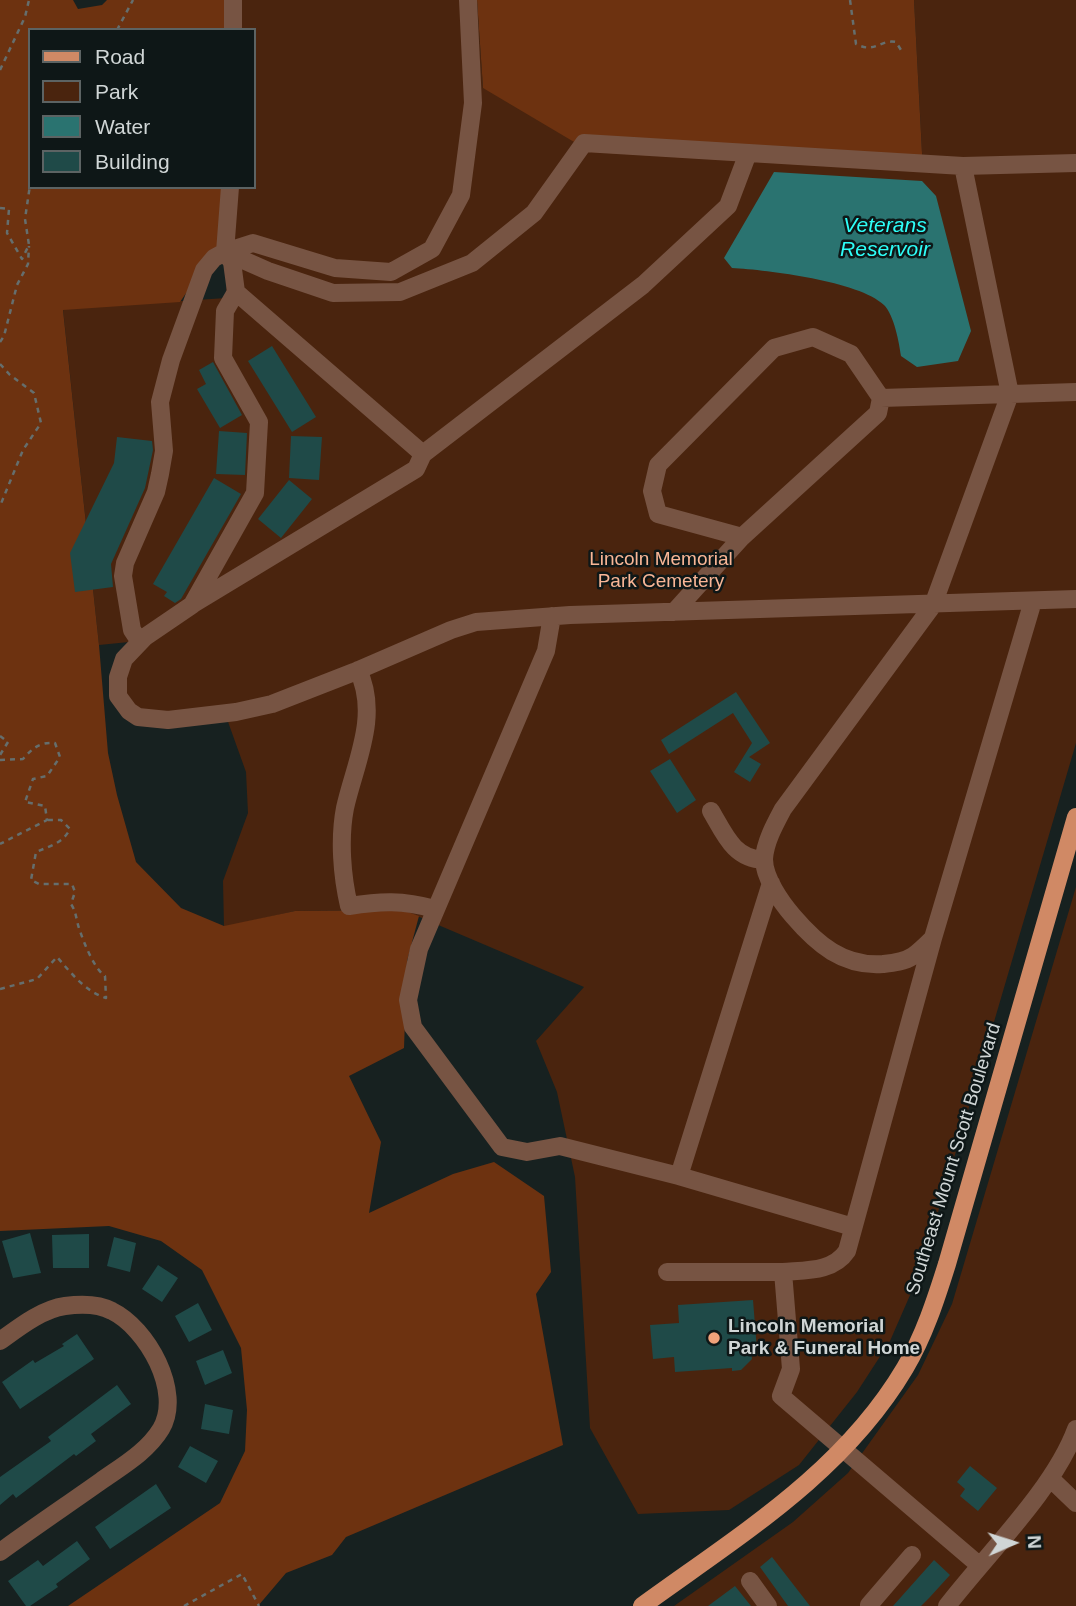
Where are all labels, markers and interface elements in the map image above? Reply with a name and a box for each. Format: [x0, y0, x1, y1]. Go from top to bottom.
legend [28, 28, 256, 189]
text: Road [95, 45, 145, 68]
text: Park [95, 80, 138, 103]
text: Water [95, 115, 150, 138]
text: Building [95, 150, 170, 173]
water label: Veterans Reservoir [840, 213, 930, 263]
park label: Lincoln Memorial Park Cemetery [589, 549, 733, 593]
street label: Southeast Mount Scott Boulevard [902, 1020, 1006, 1298]
place label: Lincoln Memorial Park & Funeral Home [728, 1316, 920, 1360]
marker: Lincoln Memorial Park & Funeral Home [706, 1330, 722, 1346]
north arrow [978, 1508, 1048, 1578]
text: N [1024, 1534, 1045, 1549]

